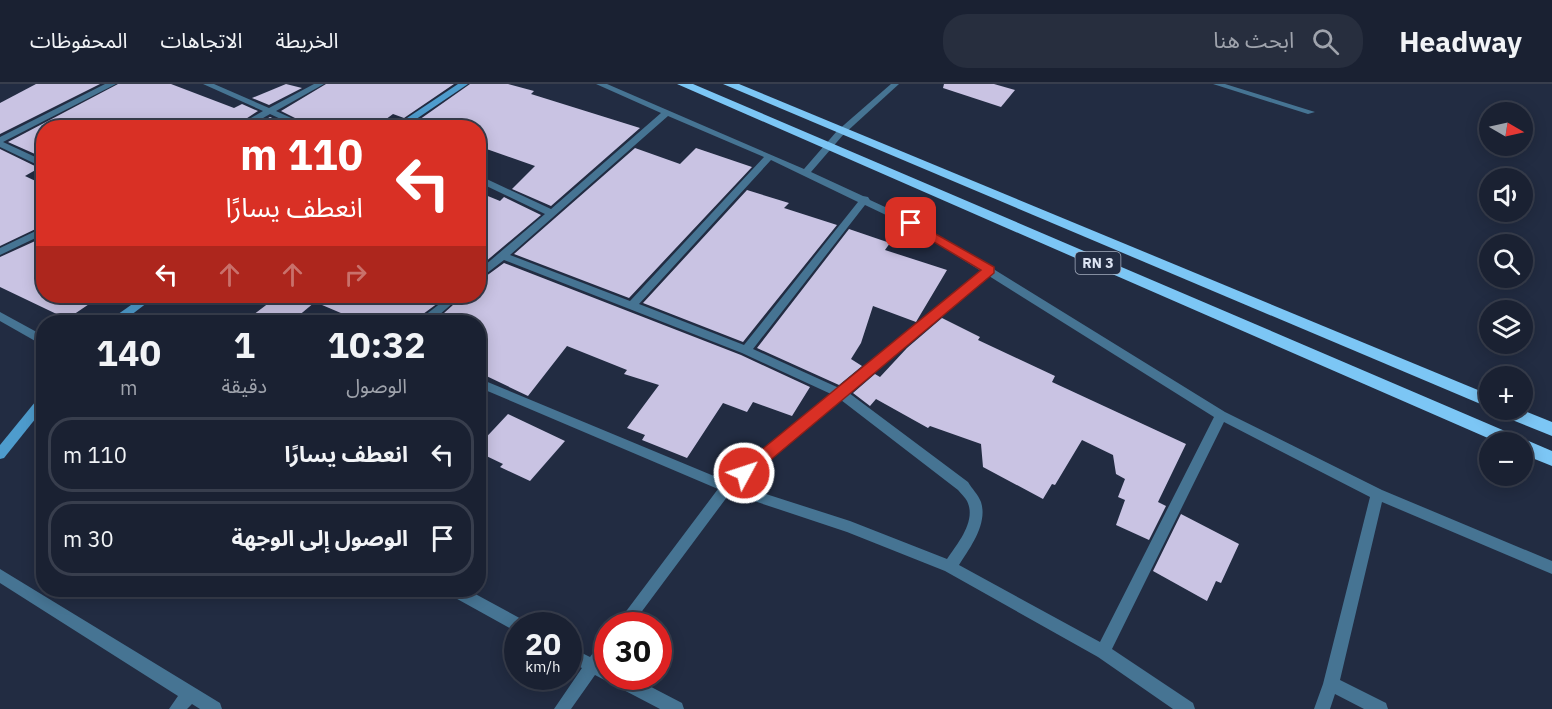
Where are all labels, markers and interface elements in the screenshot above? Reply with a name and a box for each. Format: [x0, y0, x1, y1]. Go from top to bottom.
search box [943, 14, 1363, 68]
text: Headway [1399, 23, 1522, 60]
text: ابحث هنا [1213, 25, 1294, 54]
icon: search [1309, 25, 1342, 58]
text: المحفوظات [30, 26, 127, 54]
text: الاتجاهات [160, 26, 242, 54]
text: الخريطة [275, 26, 338, 54]
north arrow [1479, 102, 1533, 156]
map controls [1479, 102, 1533, 486]
text: 110 m [240, 127, 363, 182]
icon: left [384, 144, 462, 222]
button: sound [1479, 168, 1533, 222]
text: انعطف يسارًا [226, 189, 363, 224]
pin [885, 197, 936, 248]
icon: arrive [894, 206, 927, 239]
button: search [1479, 234, 1533, 288]
road number: RN 3 [1076, 252, 1120, 274]
icon: left [150, 258, 183, 291]
icon: ahead [213, 258, 246, 291]
icon: ahead [276, 258, 309, 291]
icon: right [339, 258, 372, 291]
button: layers [1479, 300, 1533, 354]
text: 1 [233, 321, 255, 368]
text: 10:32 [327, 321, 426, 368]
text: 140 [96, 329, 161, 376]
button: + [1479, 366, 1533, 420]
text: دقيقة [222, 372, 267, 399]
text: الوصول [346, 372, 407, 399]
text: m [120, 374, 138, 401]
button: − [1479, 432, 1533, 486]
icon: left [426, 438, 459, 471]
text: انعطف يسارًا [285, 439, 408, 468]
text: 110 m [63, 440, 127, 469]
position arrow [712, 441, 776, 505]
icon: arrive [426, 522, 459, 555]
text: الوصول إلى الوجهة [231, 523, 408, 552]
text: 30 m [63, 524, 114, 553]
speed limit sign: 30 [594, 612, 672, 690]
text: 20 [525, 624, 561, 663]
text: km/h [525, 657, 561, 676]

